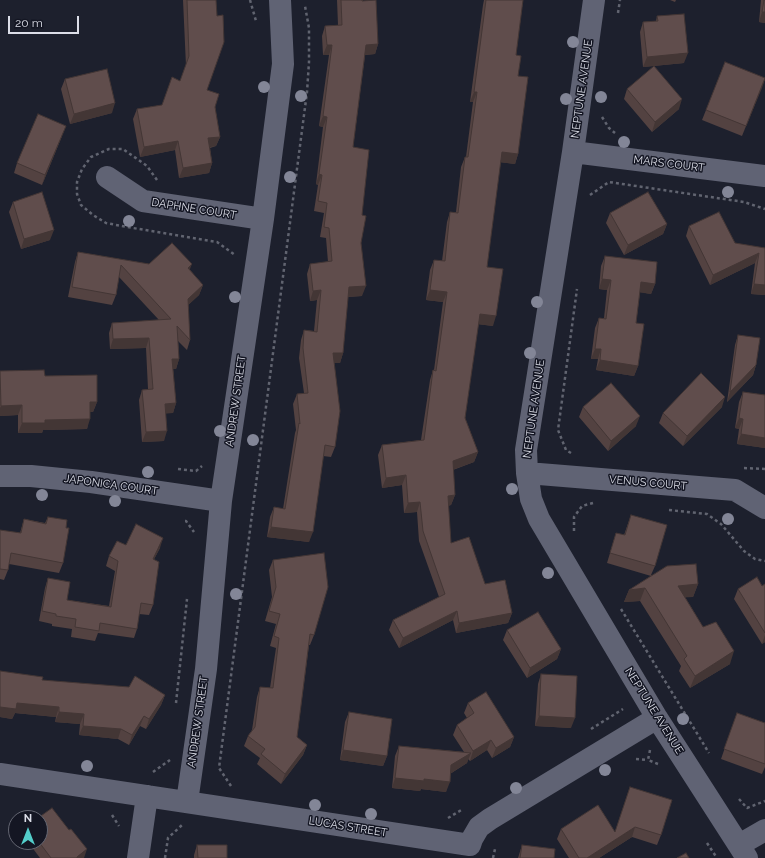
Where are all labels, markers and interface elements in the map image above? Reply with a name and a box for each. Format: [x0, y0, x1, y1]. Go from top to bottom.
scale bar [10, 8, 81, 34]
text: 20 m [15, 16, 43, 30]
street label: NEPTUNE AVENUE [569, 39, 595, 139]
street label: MARS COURT [633, 153, 705, 175]
street label: DAPHNE COURT [151, 196, 237, 222]
street label: ANDREW STREET [223, 354, 249, 448]
street label: NEPTUNE AVENUE [521, 359, 547, 459]
street label: JAPONICA COURT [63, 472, 159, 498]
street label: VENUS COURT [608, 473, 688, 493]
street label: NEPTUNE AVENUE [622, 665, 686, 757]
street label: ANDREW STREET [185, 675, 211, 769]
north arrow [8, 810, 48, 850]
text: N [24, 812, 32, 825]
street label: LUCAS STREET [308, 814, 388, 840]

